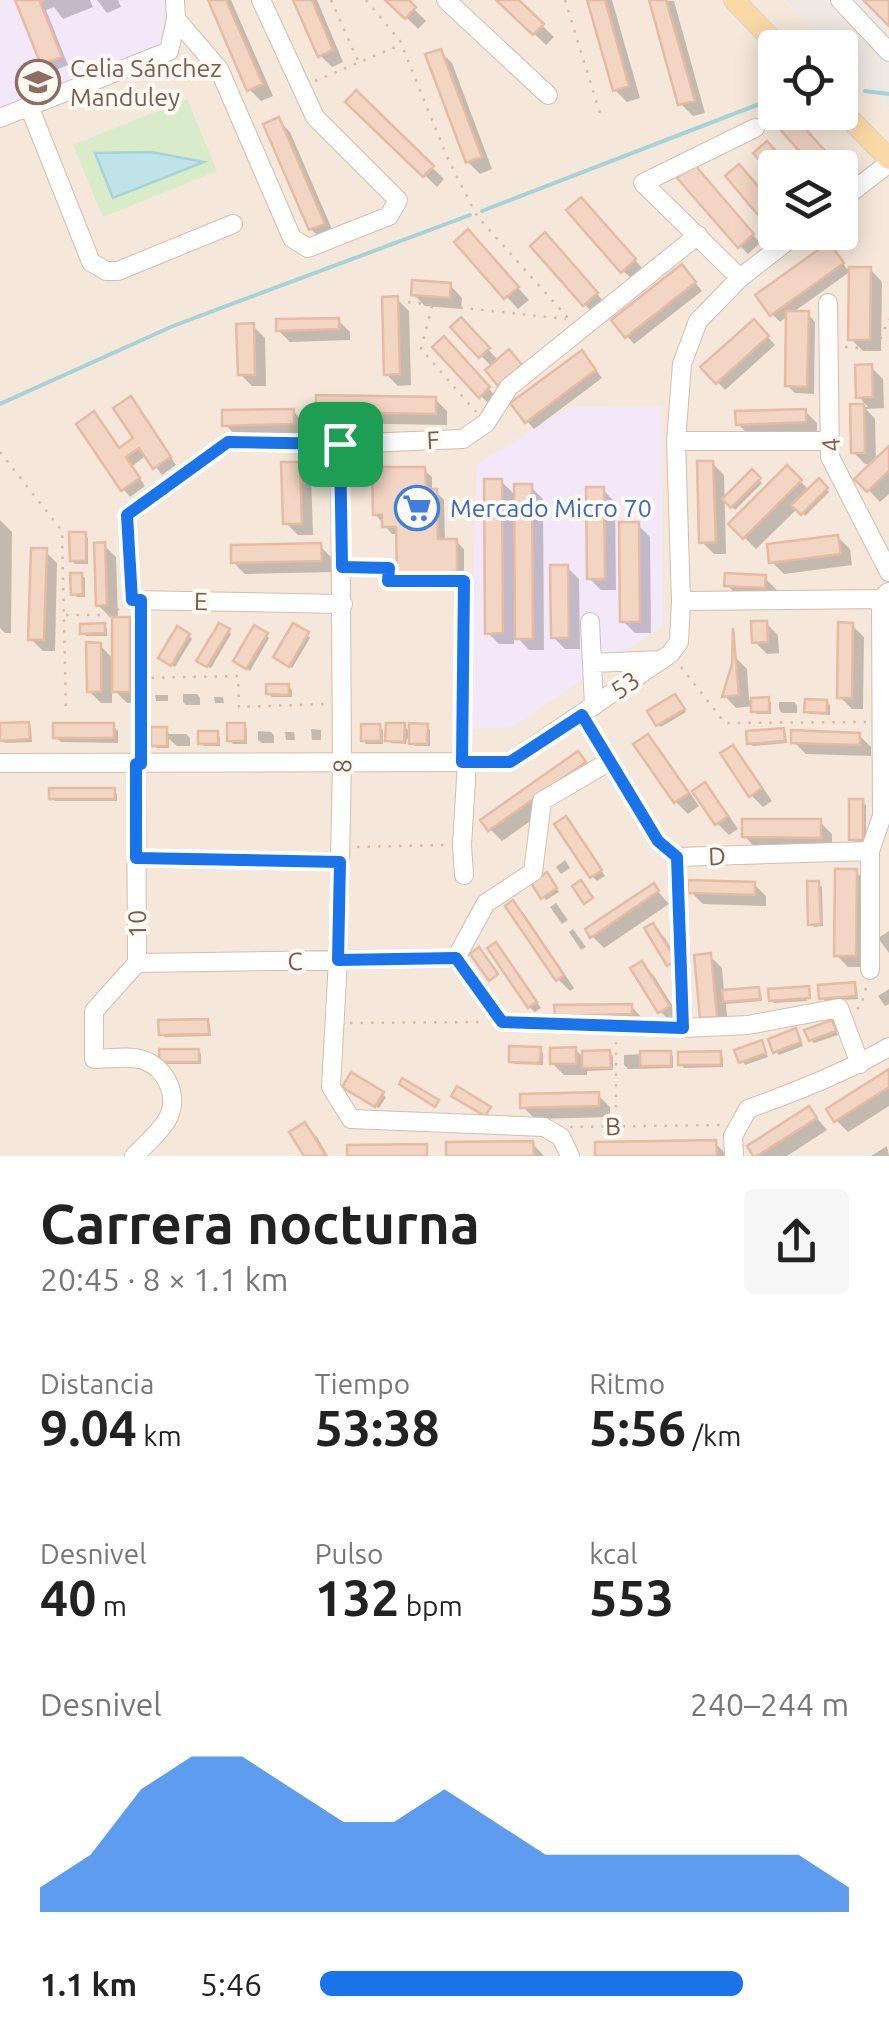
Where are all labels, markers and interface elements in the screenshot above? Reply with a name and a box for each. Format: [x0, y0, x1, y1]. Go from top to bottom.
map controls [758, 30, 858, 250]
button: locate [758, 30, 858, 130]
place label: Celia Sánchez Manduley [70, 54, 222, 111]
school or university icon: Celia Sánchez Manduley [15, 59, 61, 105]
button: layers [758, 150, 858, 250]
pin [298, 402, 383, 487]
icon: arrive [313, 417, 368, 472]
street label: F [426, 426, 440, 454]
street label: 4 [816, 437, 846, 453]
supermarket icon: Mercado Micro 70 [394, 485, 440, 531]
place label: Mercado Micro 70 [450, 494, 652, 522]
street label: E [194, 587, 208, 615]
street label: 53 [605, 665, 645, 705]
street label: 8 [328, 759, 356, 773]
street label: D [708, 842, 726, 870]
street label: 10 [123, 910, 151, 938]
street label: C [287, 947, 303, 975]
street label: B [605, 1112, 621, 1140]
button: share [744, 1189, 849, 1294]
text: Carrera nocturna [40, 1193, 480, 1254]
text: 20:45 · 8 × 1.1 km [40, 1261, 288, 1297]
text: Distancia [40, 1368, 154, 1399]
text: Tiempo [315, 1368, 410, 1399]
text: Ritmo [589, 1368, 665, 1399]
text: 9.04 [40, 1399, 137, 1455]
text: 53:38 [315, 1399, 440, 1455]
text: 5:56 [589, 1399, 686, 1455]
text: km [137, 1420, 182, 1451]
text: /km [686, 1420, 741, 1451]
text: Desnivel [40, 1538, 147, 1569]
text: Pulso [315, 1538, 383, 1569]
text: kcal [589, 1538, 638, 1569]
text: 40 [40, 1569, 96, 1625]
text: 132 [315, 1569, 399, 1625]
text: 553 [589, 1569, 674, 1625]
text: m [96, 1590, 127, 1621]
text: bpm [399, 1590, 463, 1621]
text: Desnivel [40, 1686, 162, 1722]
text: 240–244 m [690, 1686, 849, 1722]
text: 1.1 km [40, 1966, 137, 2002]
text: 5:46 [200, 1966, 262, 2002]

